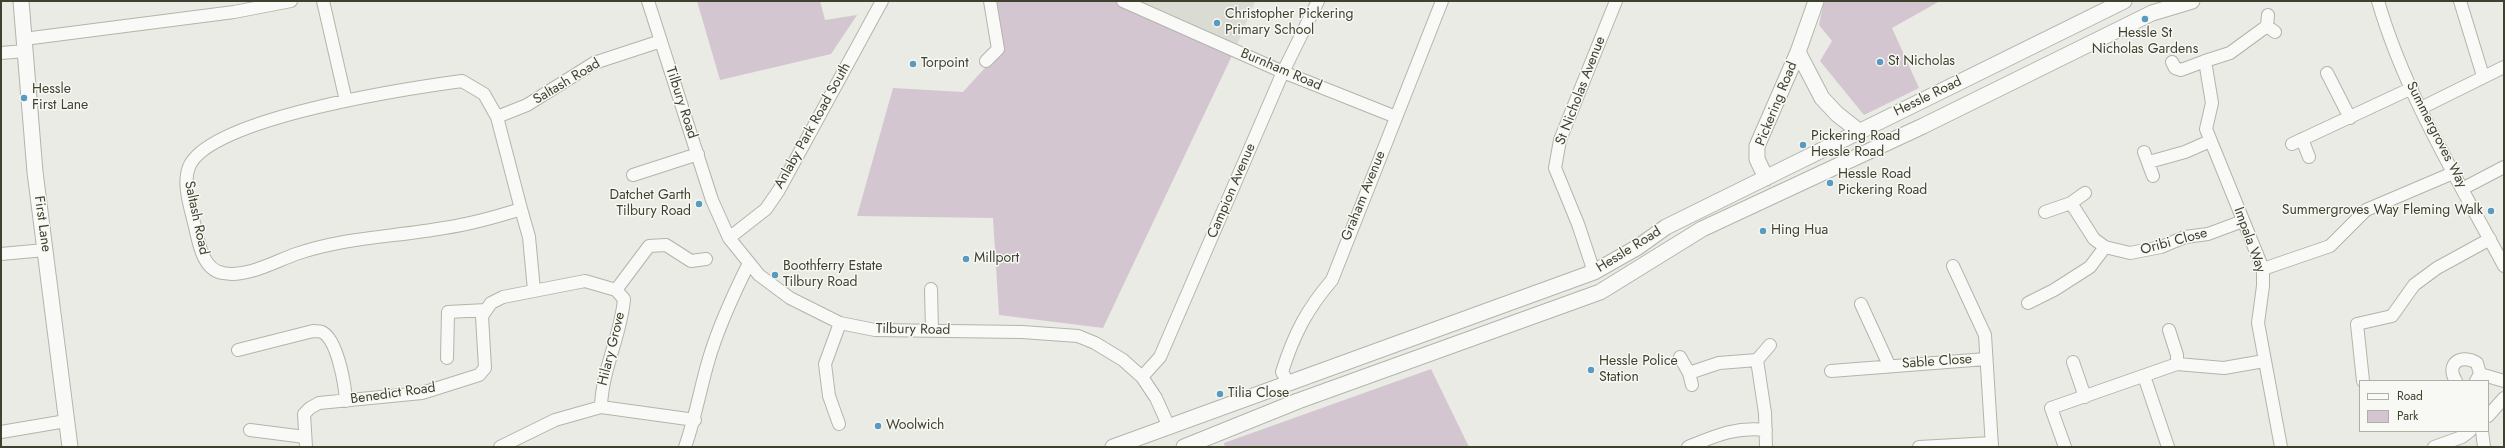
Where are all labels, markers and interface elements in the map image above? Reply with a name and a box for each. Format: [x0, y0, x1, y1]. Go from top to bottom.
place label: Christopher Pickering Primary School [1225, 7, 1354, 40]
marker: Hessle St Nicholas Gardens [2140, 14, 2150, 24]
marker: Christopher Pickering Primary School [1212, 18, 1222, 28]
place label: Hessle St Nicholas Gardens [2092, 26, 2198, 58]
street label: St Nicholas Avenue [1553, 34, 1609, 148]
street label: Burnham Road [1238, 45, 1324, 95]
place label: St Nicholas [1888, 54, 1955, 70]
street label: Saltash Road [530, 55, 604, 109]
place label: Torpoint [921, 56, 969, 72]
marker: St Nicholas [1875, 57, 1885, 67]
marker: Torpoint [908, 59, 918, 69]
street label: Pickering Road [1752, 59, 1802, 149]
street label: Anlaby Park Road South [771, 60, 855, 192]
street label: Tilbury Road [662, 65, 700, 141]
street label: Hessle Road [1891, 73, 1965, 121]
street label: Summergroves Way [2402, 79, 2470, 191]
place label: Hessle First Lane [32, 82, 88, 114]
marker: Hessle First Lane [19, 93, 29, 103]
place label: Pickering Road Hessle Road [1811, 129, 1900, 162]
marker: Pickering Road Hessle Road [1798, 140, 1808, 150]
street label: Campion Avenue [1204, 141, 1260, 241]
street label: Graham Avenue [1338, 149, 1390, 243]
place label: Hessle Road Pickering Road [1838, 167, 1927, 200]
marker: Hessle Road Pickering Road [1825, 178, 1835, 188]
street label: Saltash Road [180, 180, 212, 256]
place label: Datchet Garth Tilbury Road [609, 188, 691, 220]
street label: First Lane [30, 195, 54, 253]
marker: Datchet Garth Tilbury Road [694, 199, 704, 209]
place label: Summergroves Way Fleming Walk [2282, 203, 2483, 219]
street label: Impala Way [2229, 205, 2269, 275]
marker: Summergroves Way Fleming Walk [2486, 206, 2496, 216]
street label: Hessle Road [1593, 223, 1665, 277]
place label: Hing Hua [1771, 223, 1828, 239]
street label: Oribi Close [2139, 225, 2209, 259]
marker: Hing Hua [1758, 226, 1768, 236]
place label: Millport [974, 251, 1019, 267]
marker: Millport [961, 254, 971, 264]
place label: Boothferry Estate Tilbury Road [783, 259, 882, 292]
marker: Boothferry Estate Tilbury Road [770, 270, 780, 280]
street label: Hilary Grove [595, 310, 629, 388]
street label: Tilbury Road [876, 321, 950, 339]
street label: Sable Close [1901, 351, 1973, 373]
place label: Hessle Police Station [1599, 354, 1678, 386]
marker: Hessle Police Station [1586, 365, 1596, 375]
street label: Benedict Road [349, 380, 437, 408]
legend [2359, 380, 2489, 432]
place label: Tilia Close [1228, 386, 1289, 402]
text: Road [2397, 387, 2423, 405]
marker: Tilia Close [1215, 389, 1225, 399]
text: Park [2397, 407, 2418, 425]
place label: Woolwich [886, 418, 944, 434]
marker: Woolwich [873, 421, 883, 431]

